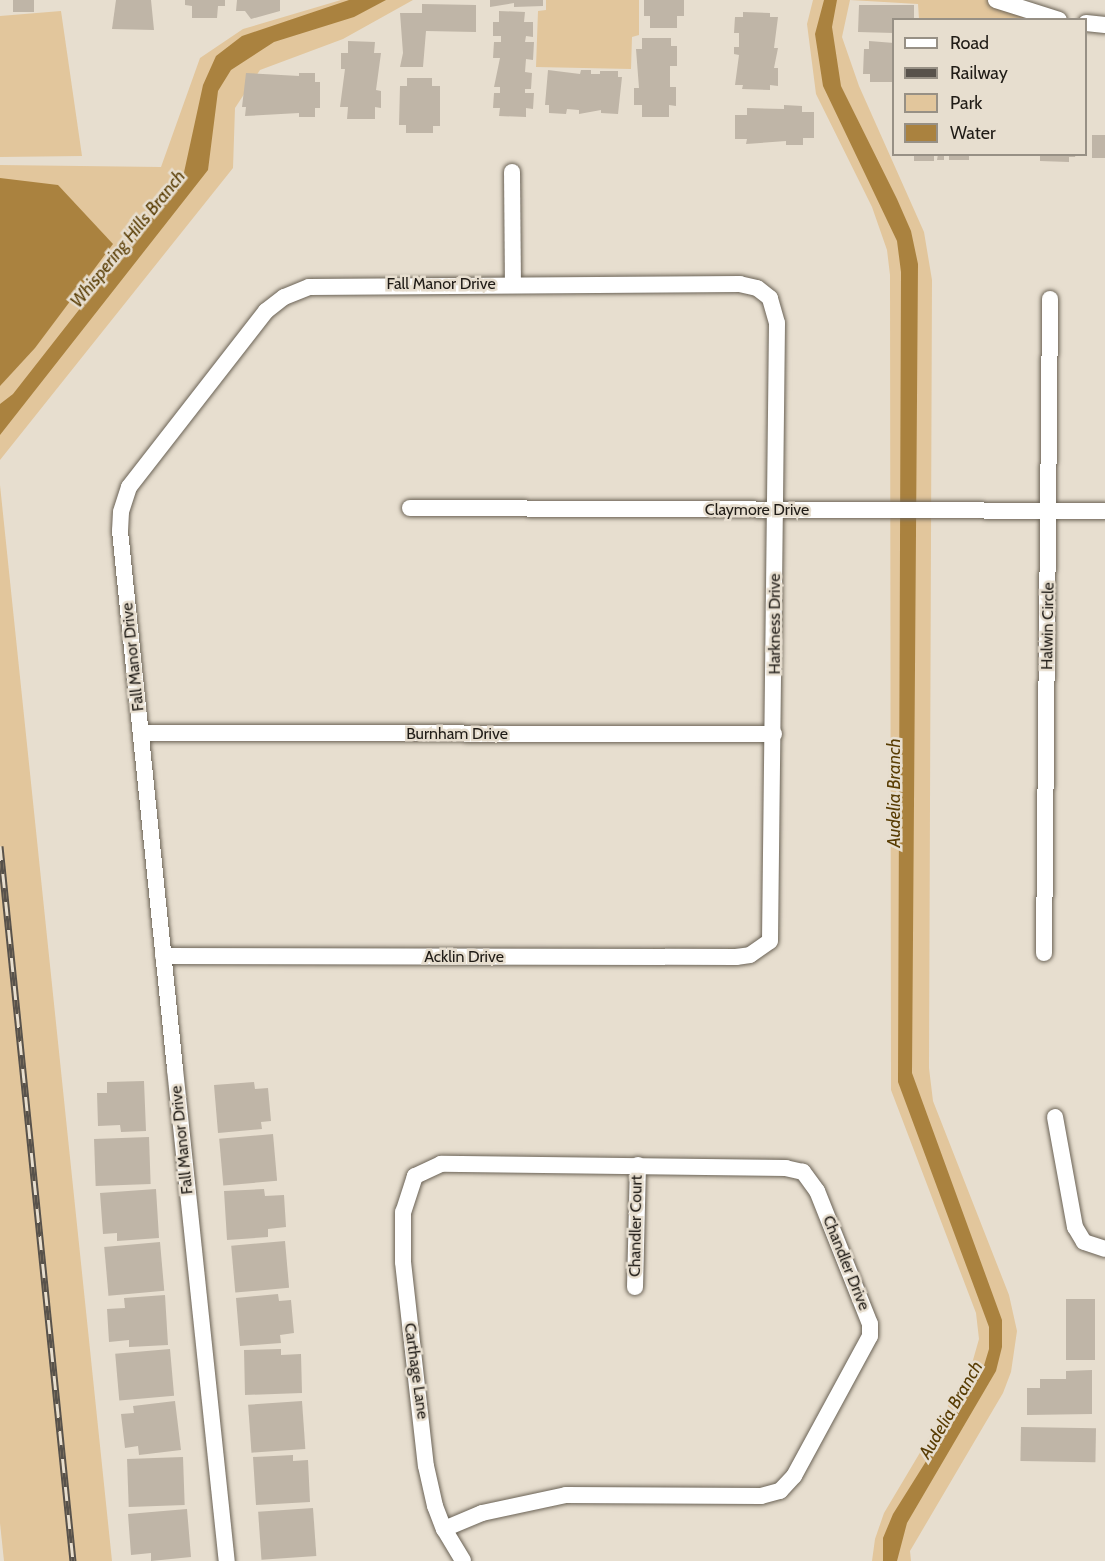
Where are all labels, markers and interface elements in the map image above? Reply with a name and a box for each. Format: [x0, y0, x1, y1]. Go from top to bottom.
legend [892, 18, 1087, 156]
text: Road [950, 32, 989, 54]
text: Railway [950, 62, 1008, 84]
text: Park [950, 92, 982, 114]
text: Water [950, 122, 996, 144]
water label: Whispering Hills Branch [66, 166, 190, 312]
street label: Fall Manor Drive [386, 274, 496, 294]
street label: Claymore Drive [705, 500, 809, 520]
street label: Harkness Drive [765, 574, 785, 674]
street label: Halwin Circle [1038, 582, 1058, 670]
street label: Fall Manor Drive [118, 602, 148, 712]
street label: Burnham Drive [406, 724, 508, 744]
water label: Audelia Branch [883, 738, 905, 848]
street label: Acklin Drive [424, 947, 504, 967]
street label: Fall Manor Drive [167, 1085, 197, 1195]
street label: Chandler Court [626, 1175, 646, 1277]
street label: Chandler Drive [818, 1213, 874, 1313]
street label: Carthage Lane [400, 1322, 432, 1420]
water label: Audelia Branch [914, 1357, 988, 1463]

